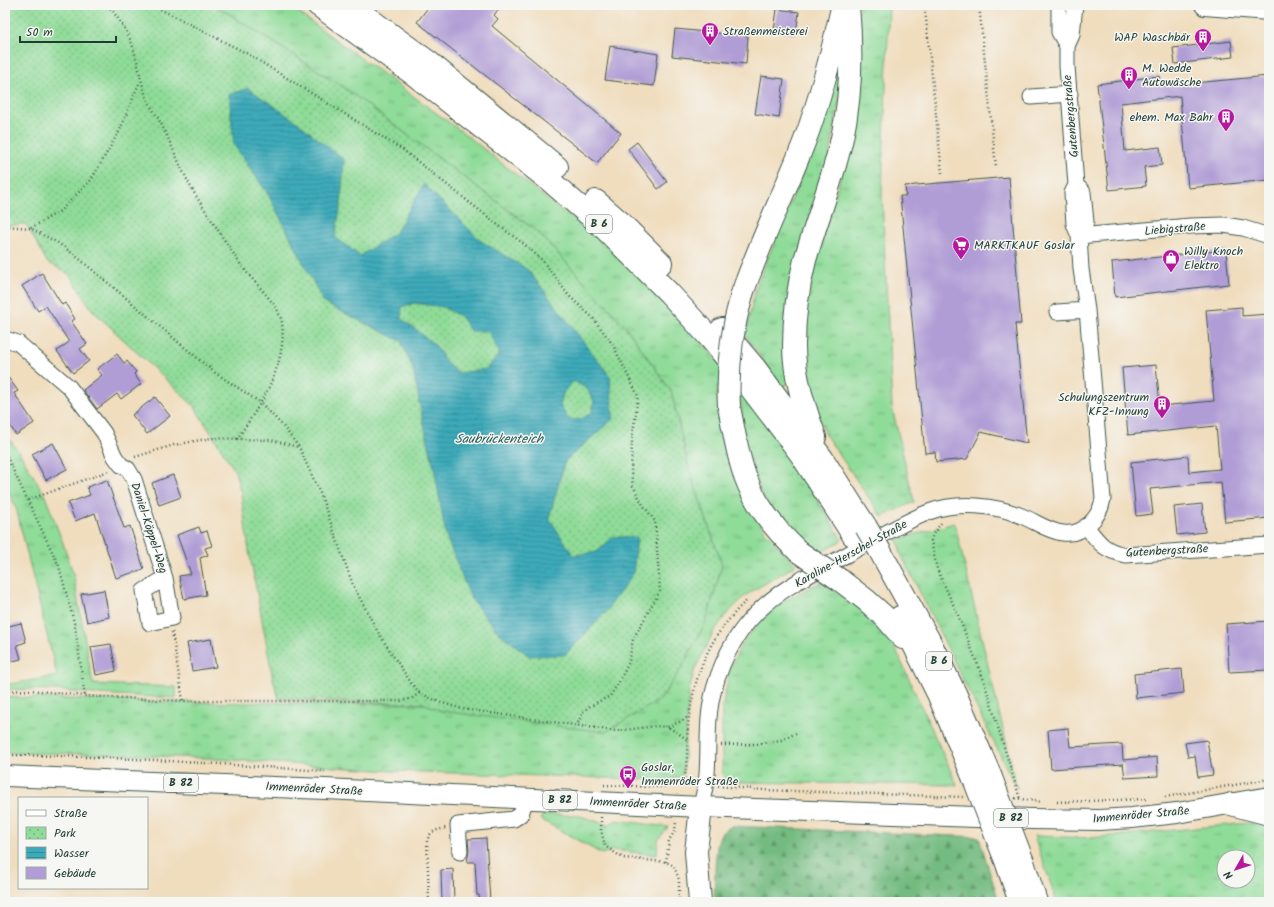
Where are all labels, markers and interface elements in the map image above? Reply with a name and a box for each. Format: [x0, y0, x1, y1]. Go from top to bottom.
scale bar [20, 18, 116, 44]
building icon: Straßenmeisterei [700, 21, 720, 46]
place label: Straßenmeisterei [723, 22, 809, 41]
text: 50 m [26, 23, 53, 42]
building icon: WAP Waschbär [1193, 27, 1213, 52]
place label: WAP Waschbär [1114, 28, 1191, 47]
place label: M. Wedde Autowäsche [1142, 59, 1202, 92]
building icon: M. Wedde Autowäsche [1119, 65, 1139, 90]
street label: Gutenbergstraße [1058, 73, 1084, 158]
building icon: ehem. Max Bahr [1216, 107, 1236, 132]
place label: ehem. Max Bahr [1130, 108, 1214, 127]
road number: B 6 [586, 215, 612, 233]
street label: Liebigstraße [1144, 217, 1207, 241]
supermarket icon: MARKTKAUF Goslar [951, 235, 971, 260]
place label: MARKTKAUF Goslar [974, 236, 1075, 255]
place label: Willy Knoch Elektro [1184, 242, 1243, 275]
shop icon: Willy Knoch Elektro [1161, 248, 1181, 273]
place label: Schulungszentrum KFZ-Innung [1058, 388, 1149, 421]
building icon: Schulungszentrum KFZ-Innung [1152, 394, 1172, 419]
water label: Saubrückenteich [455, 429, 544, 450]
street label: Daniel-Köppel-Weg [125, 480, 173, 576]
street label: Karoline-Herschel-Straße [791, 515, 911, 593]
street label: Gutenbergstraße [1125, 539, 1209, 563]
road number: B 6 [926, 652, 952, 670]
place label: Goslar, Immenröder Straße [641, 758, 739, 791]
bus stop icon: Goslar, Immenröder Straße [618, 764, 638, 789]
road number: B 82 [164, 774, 198, 792]
street label: Immenröder Straße [265, 777, 364, 801]
road number: B 82 [543, 791, 577, 809]
street label: Immenröder Straße [589, 792, 688, 816]
legend [18, 797, 148, 889]
street label: Immenröder Straße [1092, 801, 1191, 829]
text: Straße [54, 804, 88, 823]
road number: B 82 [994, 809, 1028, 827]
text: Park [54, 824, 76, 843]
text: Wasser [54, 844, 90, 863]
north arrow [1216, 849, 1256, 889]
text: Gebäude [54, 864, 96, 883]
text: N [1220, 866, 1238, 883]

